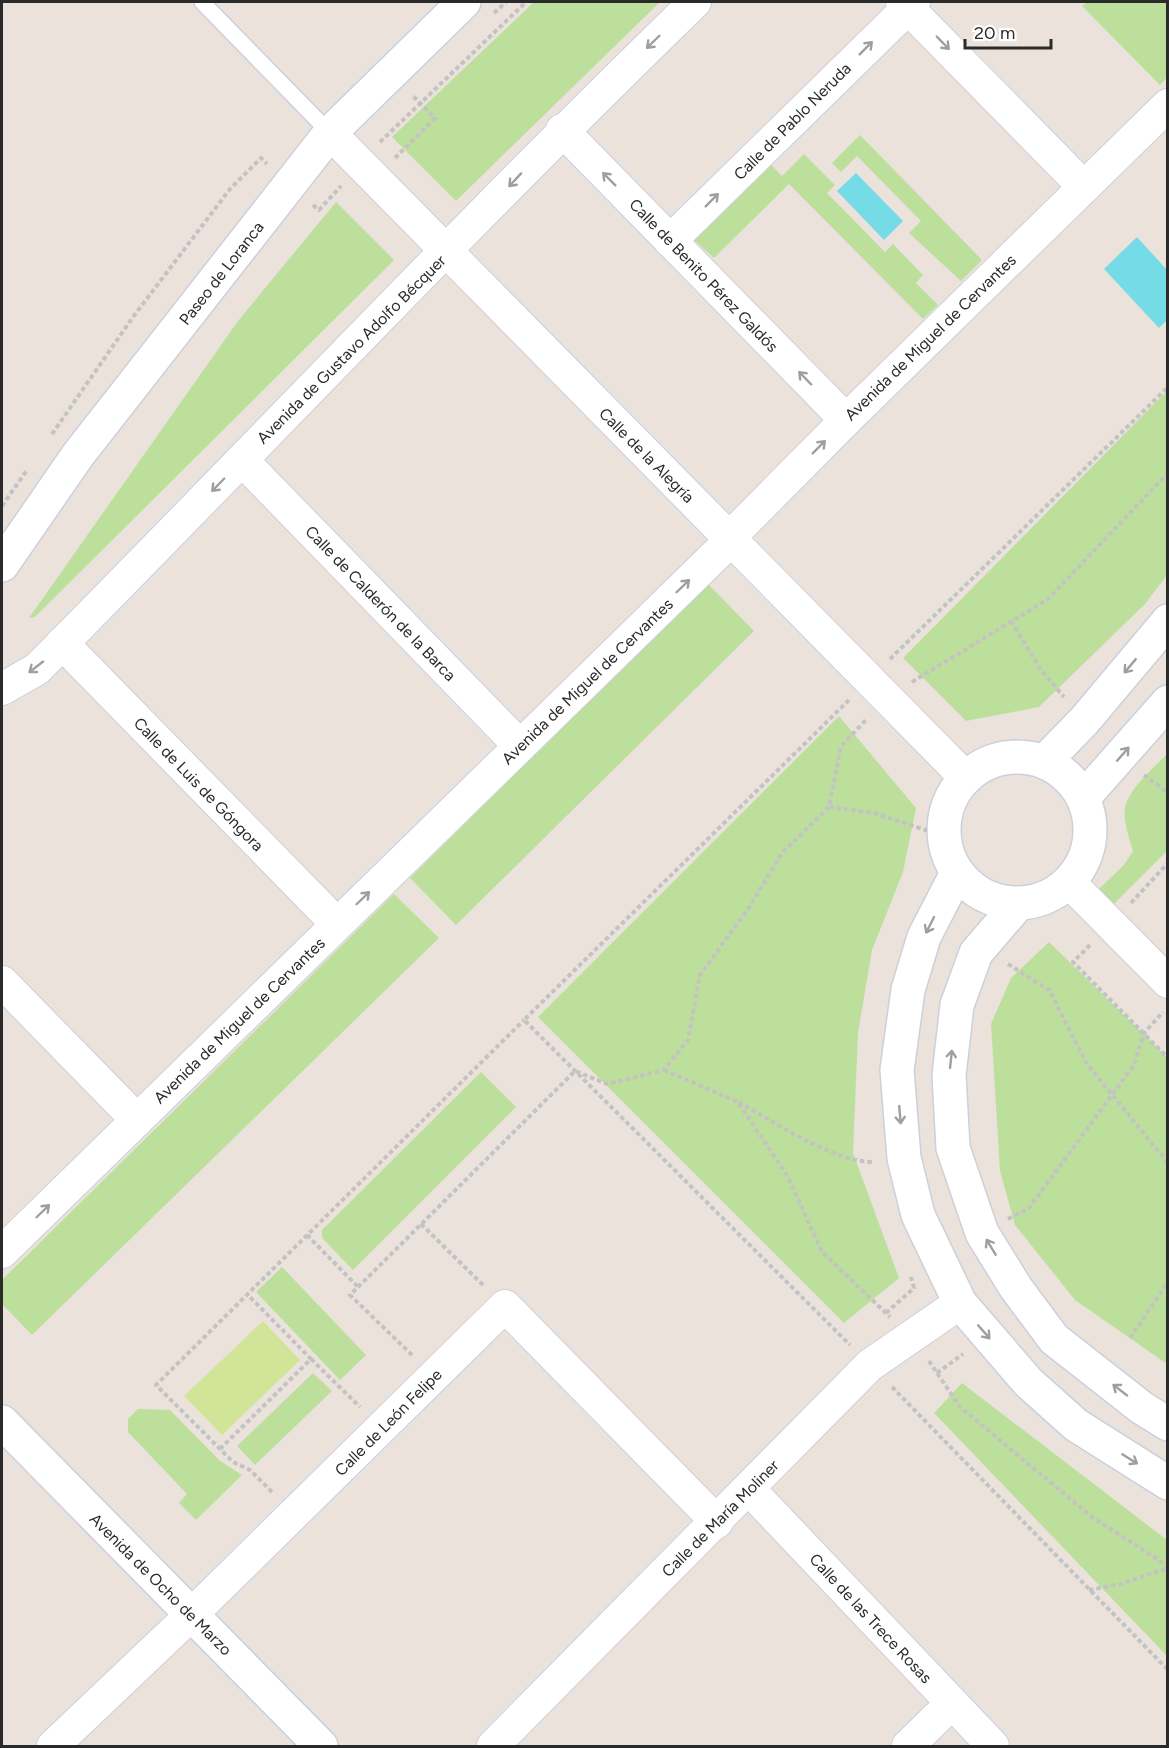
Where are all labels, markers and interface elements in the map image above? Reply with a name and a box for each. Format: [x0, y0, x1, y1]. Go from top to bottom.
scale bar [965, 12, 1050, 50]
text: 20 m [974, 22, 1015, 44]
one-way arrow [646, 35, 661, 49]
one-way arrow [936, 36, 950, 51]
one-way arrow [859, 41, 874, 56]
street label: Calle de Pablo Neruda [730, 59, 855, 184]
one-way arrow [602, 171, 617, 186]
one-way arrow [508, 172, 522, 187]
one-way arrow [704, 192, 719, 207]
street label: Calle de Benito Pérez Galdós [625, 195, 782, 356]
street label: Paseo de Loranca [175, 218, 268, 329]
street label: Avenida de Miguel de Cervantes [841, 250, 1020, 424]
street label: Avenida de Gustavo Adolfo Bécquer [253, 251, 450, 448]
one-way arrow [797, 370, 812, 385]
street label: Calle de la Alegría [595, 404, 698, 507]
one-way arrow [811, 439, 826, 454]
one-way arrow [210, 477, 225, 492]
street label: Calle de Calderón de la Barca [301, 522, 460, 685]
one-way arrow [676, 579, 691, 594]
street label: Avenida de Miguel de Cervantes [498, 594, 677, 768]
one-way arrow [1123, 658, 1137, 673]
one-way arrow [28, 661, 44, 674]
street label: Calle de Luis de Góngora [130, 714, 267, 855]
one-way arrow [1117, 746, 1130, 762]
one-way arrow [355, 892, 370, 906]
one-way arrow [924, 916, 936, 934]
street label: Avenida de Miguel de Cervantes [150, 933, 329, 1107]
one-way arrow [946, 1050, 957, 1070]
one-way arrow [895, 1105, 906, 1125]
one-way arrow [36, 1204, 51, 1218]
one-way arrow [985, 1239, 997, 1256]
one-way arrow [977, 1324, 991, 1339]
street label: Calle de León Felipe [331, 1365, 446, 1480]
one-way arrow [1112, 1384, 1128, 1397]
one-way arrow [1121, 1454, 1138, 1466]
street label: Calle de María Moliner [658, 1456, 783, 1581]
street label: Avenida de Ocho de Marzo [86, 1509, 236, 1659]
street label: Calle de las Trece Rosas [806, 1550, 936, 1687]

